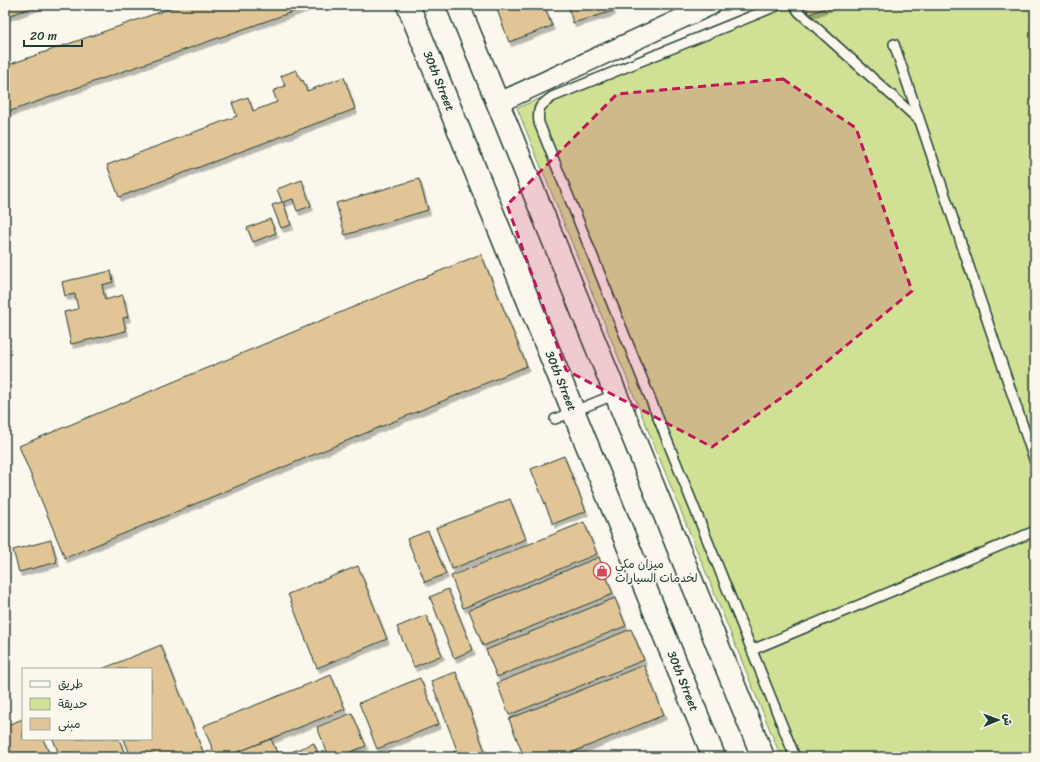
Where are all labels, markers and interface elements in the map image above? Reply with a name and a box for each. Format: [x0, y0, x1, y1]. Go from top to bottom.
scale bar [24, 22, 82, 48]
text: 20 m [30, 25, 57, 47]
street label: 30th Street [417, 47, 461, 115]
street label: 30th Street [539, 347, 583, 415]
place label: ميزان مكي لخدمات السيارات [615, 553, 698, 589]
shop icon: ميزان مكي لخدمات السيارات [592, 561, 612, 581]
street label: 30th Street [661, 647, 705, 715]
legend [22, 668, 152, 740]
text: طريق [58, 673, 83, 695]
text: حديقة [58, 693, 87, 715]
north arrow [978, 700, 1018, 740]
text: مبنى [58, 713, 81, 735]
text: ش [998, 714, 1017, 726]

